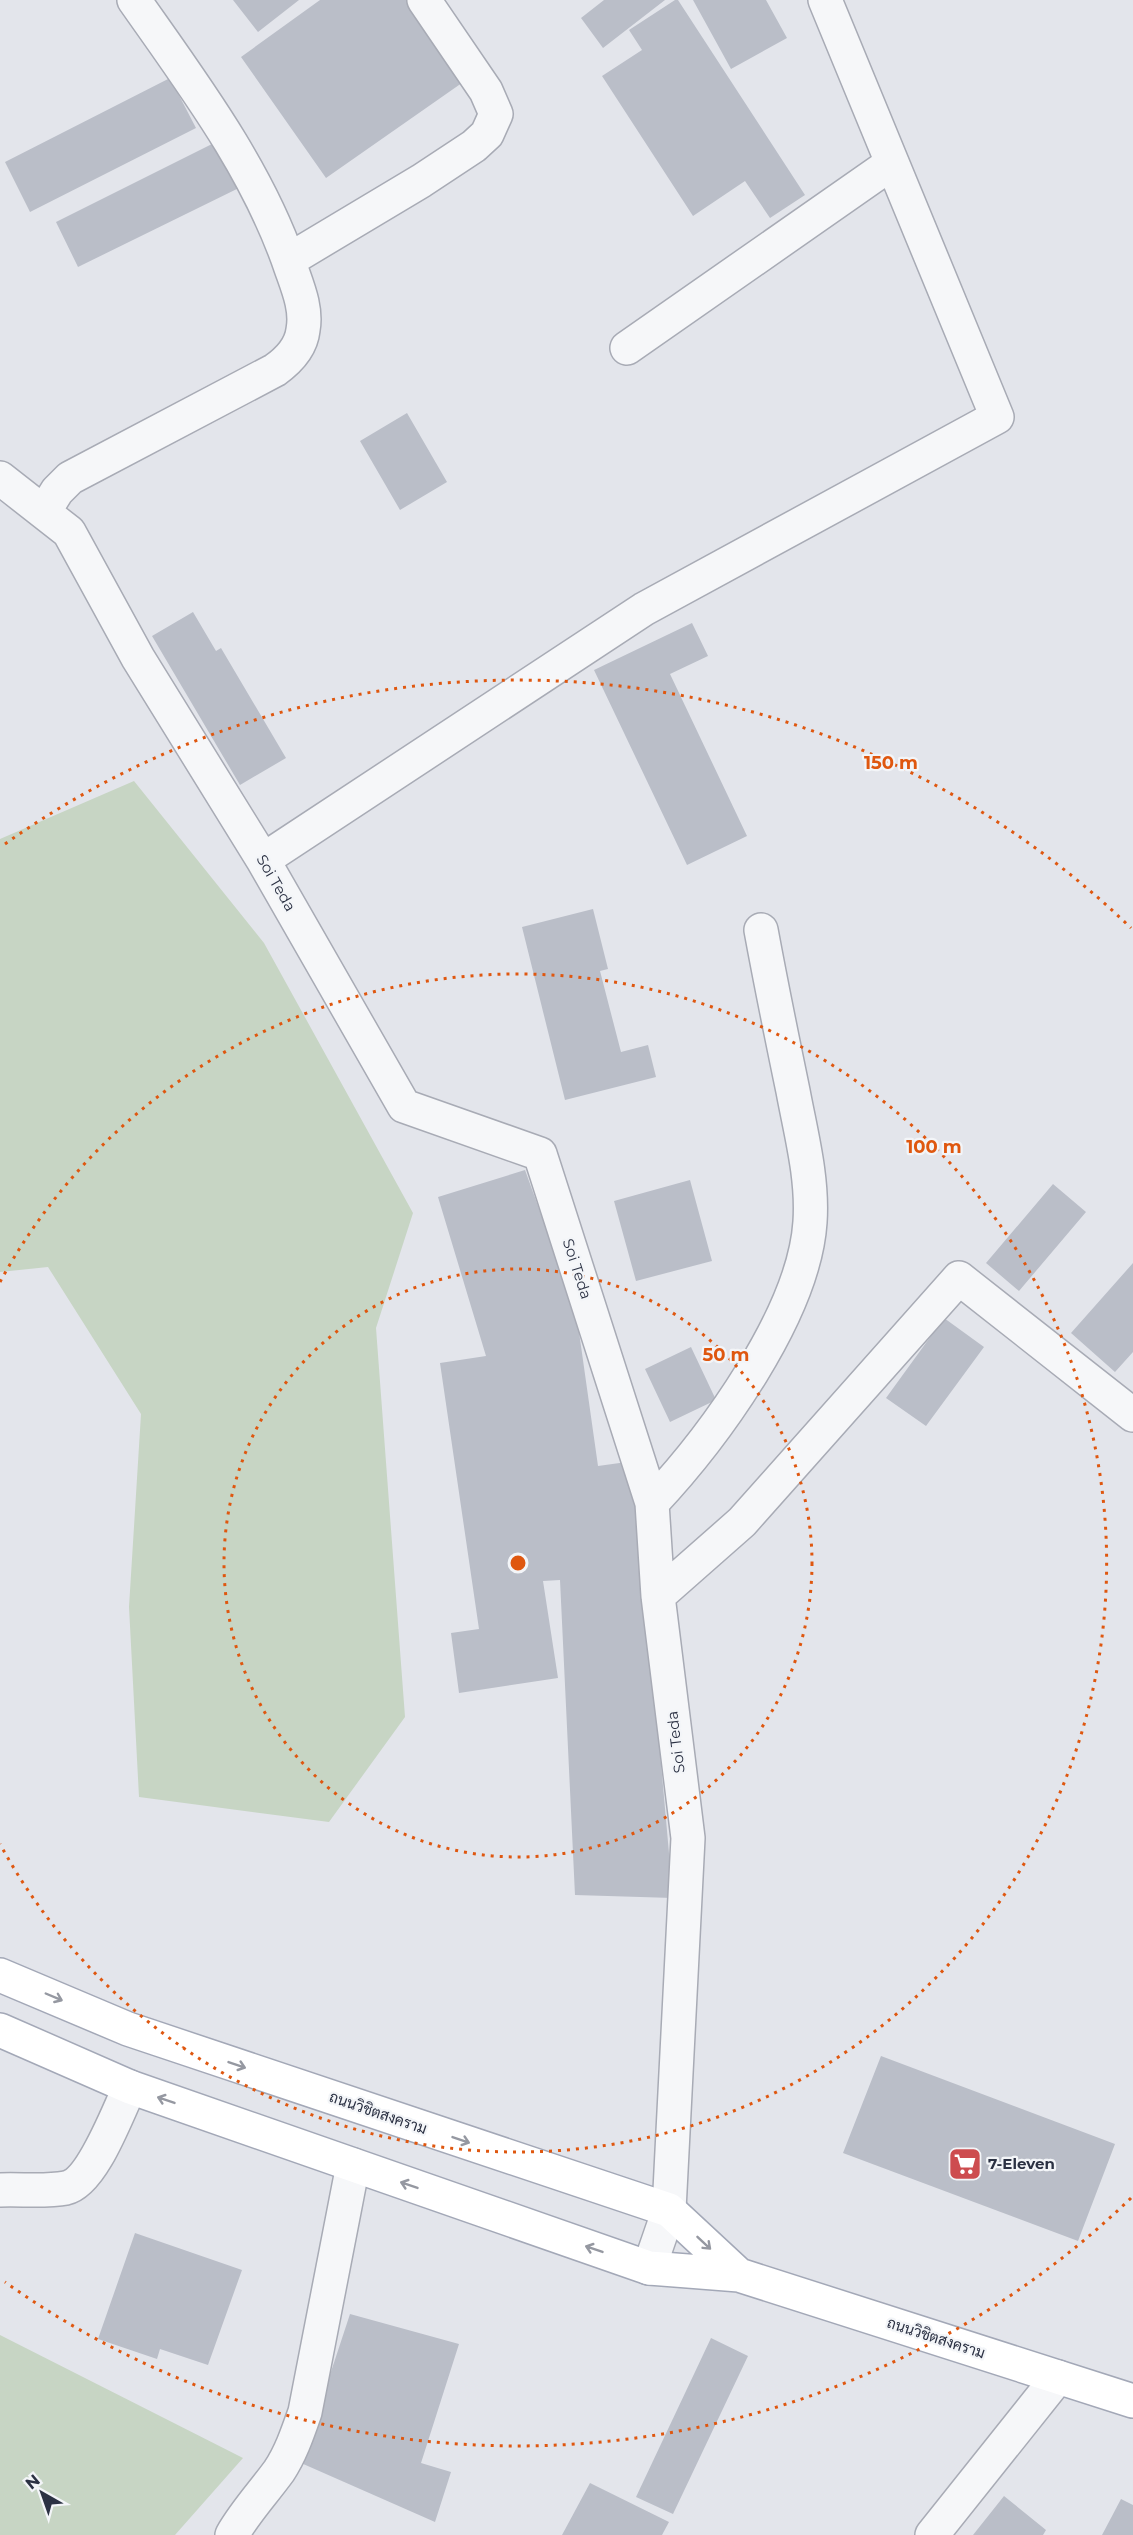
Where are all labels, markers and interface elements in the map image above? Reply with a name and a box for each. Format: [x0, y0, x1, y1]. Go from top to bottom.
text: 150 m [864, 752, 918, 774]
street label: Soi Teda [253, 851, 300, 915]
text: 100 m [906, 1136, 962, 1158]
street label: Soi Teda [559, 1236, 596, 1301]
text: 50 m [703, 1344, 749, 1366]
centre of rings [508, 1553, 528, 1573]
street label: Soi Teda [662, 1710, 689, 1774]
one-way arrow [44, 1992, 63, 2003]
one-way arrow [227, 2060, 246, 2071]
street label: ถนนวิชิตสงคราม [327, 2087, 429, 2138]
one-way arrow [157, 2094, 176, 2105]
one-way arrow [451, 2136, 470, 2147]
supermarket icon: 7-Eleven [947, 2146, 983, 2182]
place label: 7-Eleven [988, 2154, 1055, 2173]
one-way arrow [400, 2179, 419, 2190]
one-way arrow [697, 2236, 712, 2250]
one-way arrow [585, 2242, 604, 2253]
street label: ถนนวิชิตสงคราม [885, 2313, 988, 2362]
north arrow [12, 2463, 72, 2523]
text: N [22, 2470, 44, 2493]

